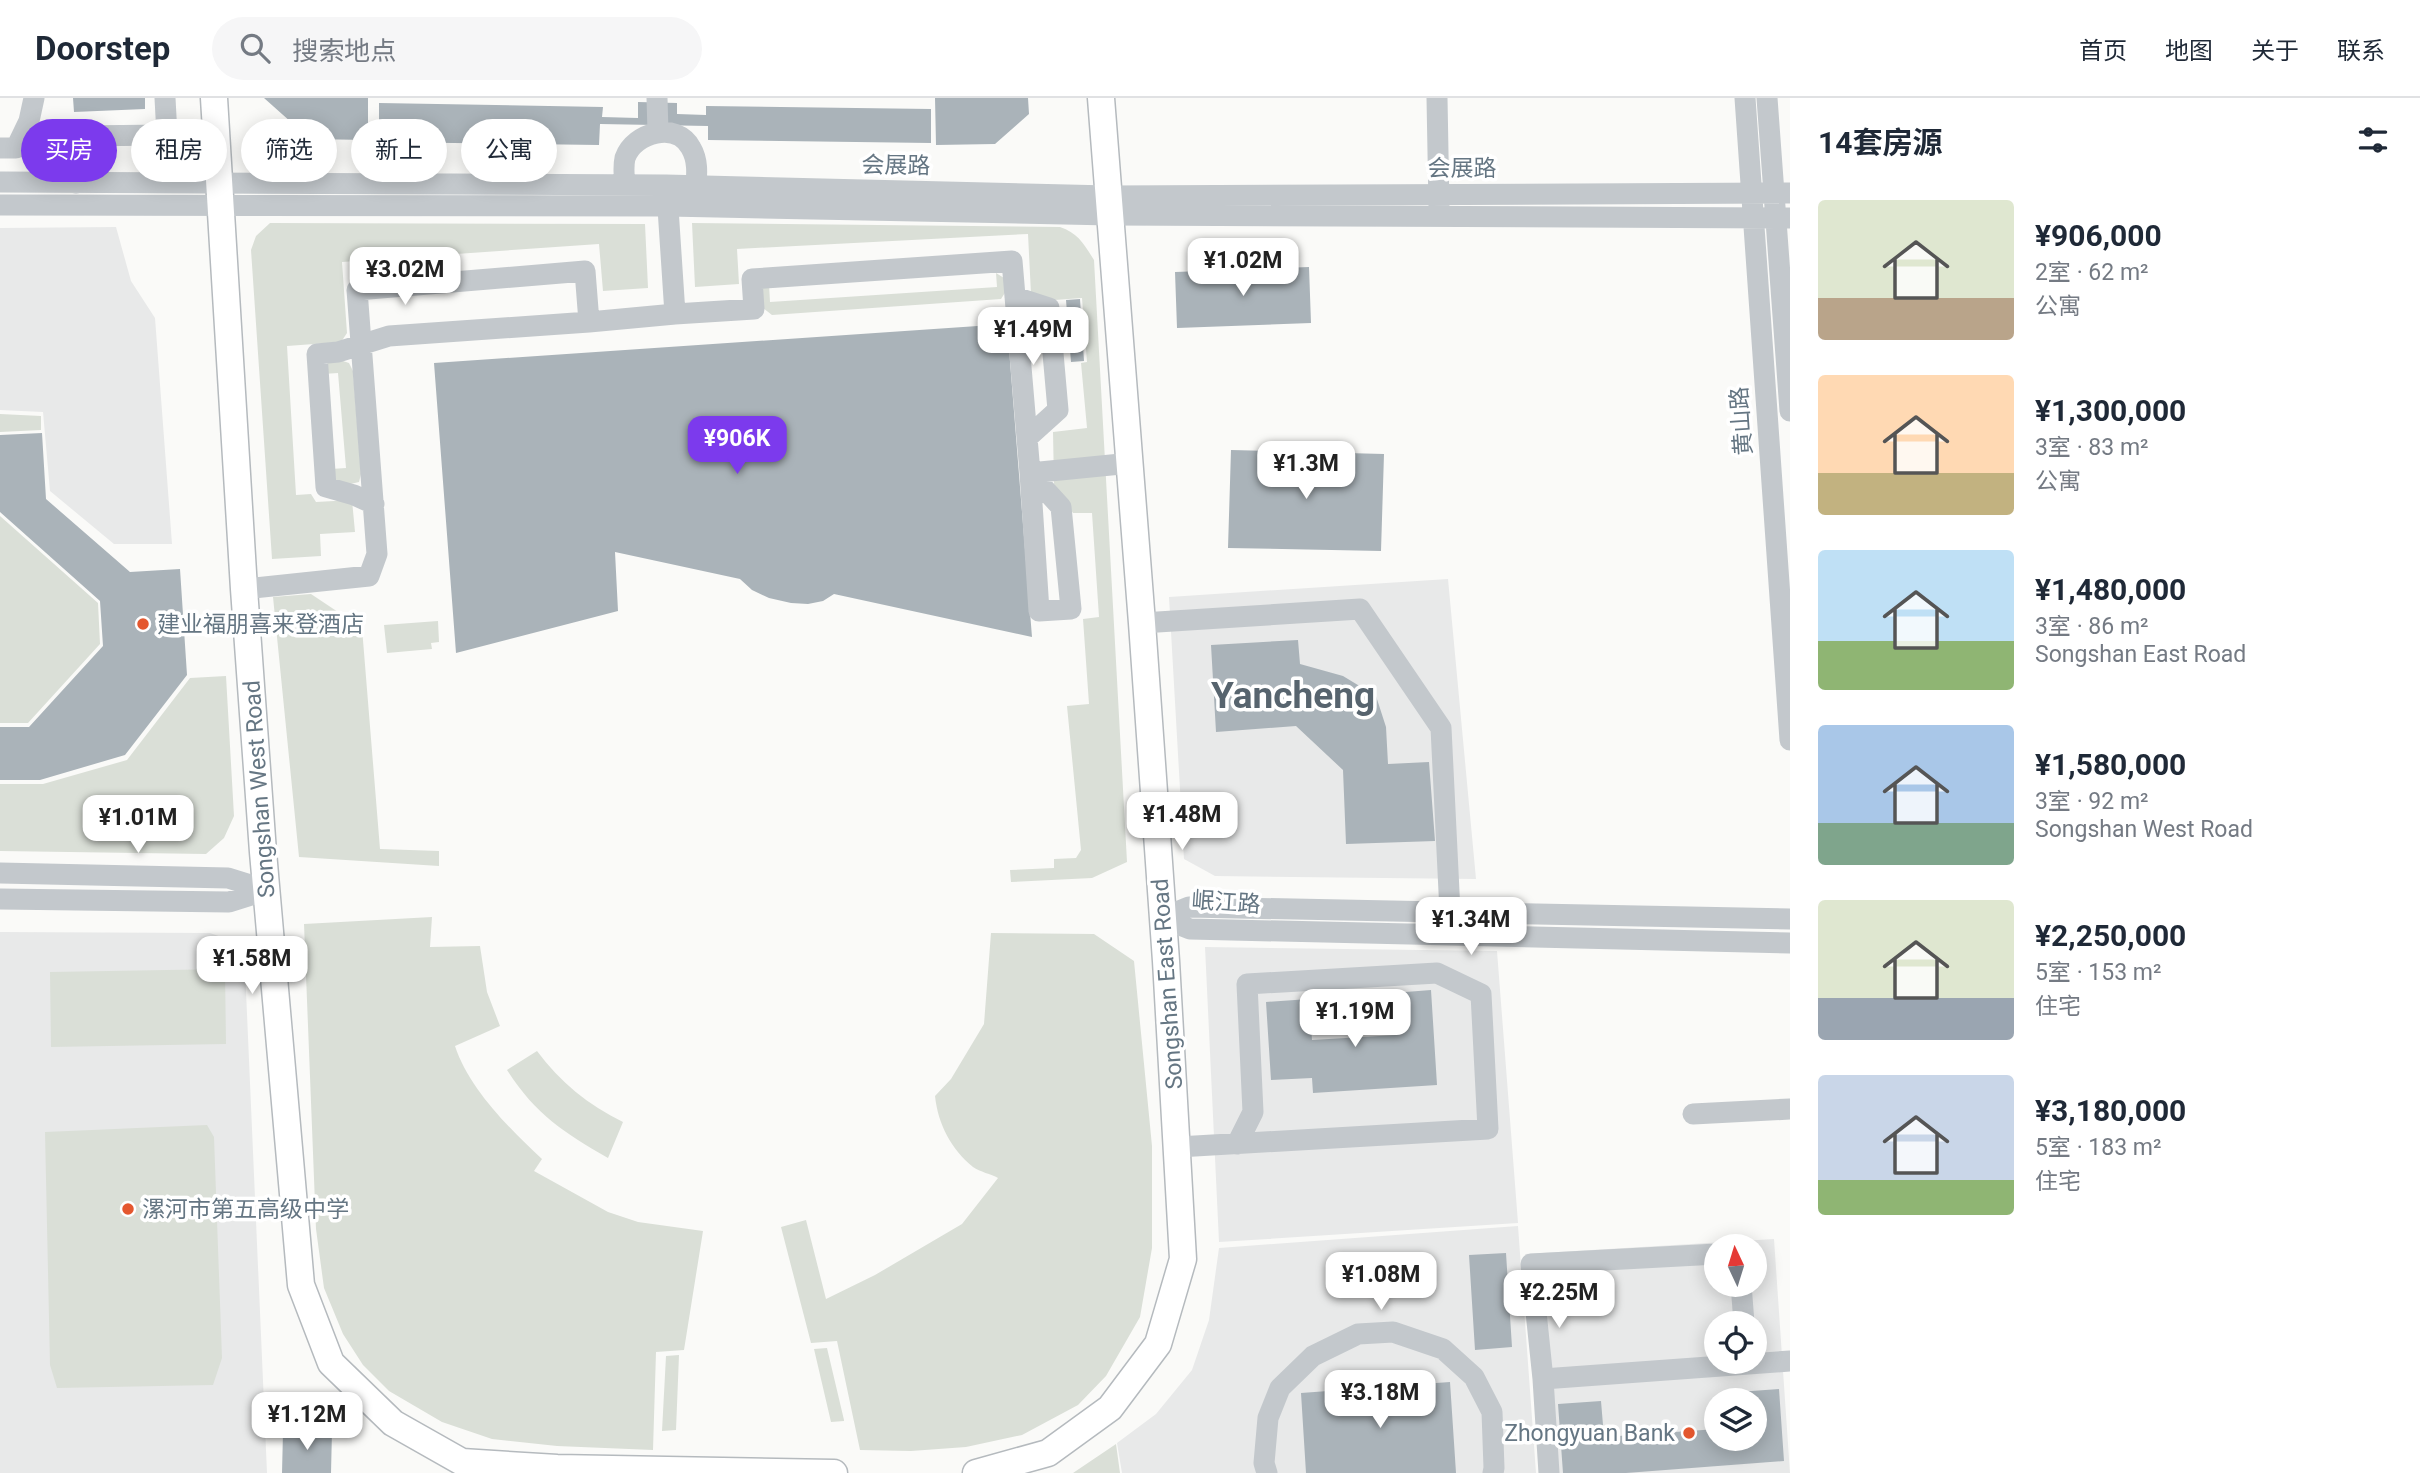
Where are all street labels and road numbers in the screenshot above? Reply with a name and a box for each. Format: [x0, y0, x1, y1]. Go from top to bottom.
street label: 会展路 [861, 151, 931, 180]
street label: 会展路 [1428, 155, 1497, 182]
street label: 黄山路 [1726, 386, 1757, 456]
street label: Songshan West Road [238, 679, 281, 899]
street label: Songshan East Road [1147, 878, 1188, 1090]
street label: 岷江路 [1191, 887, 1261, 918]

